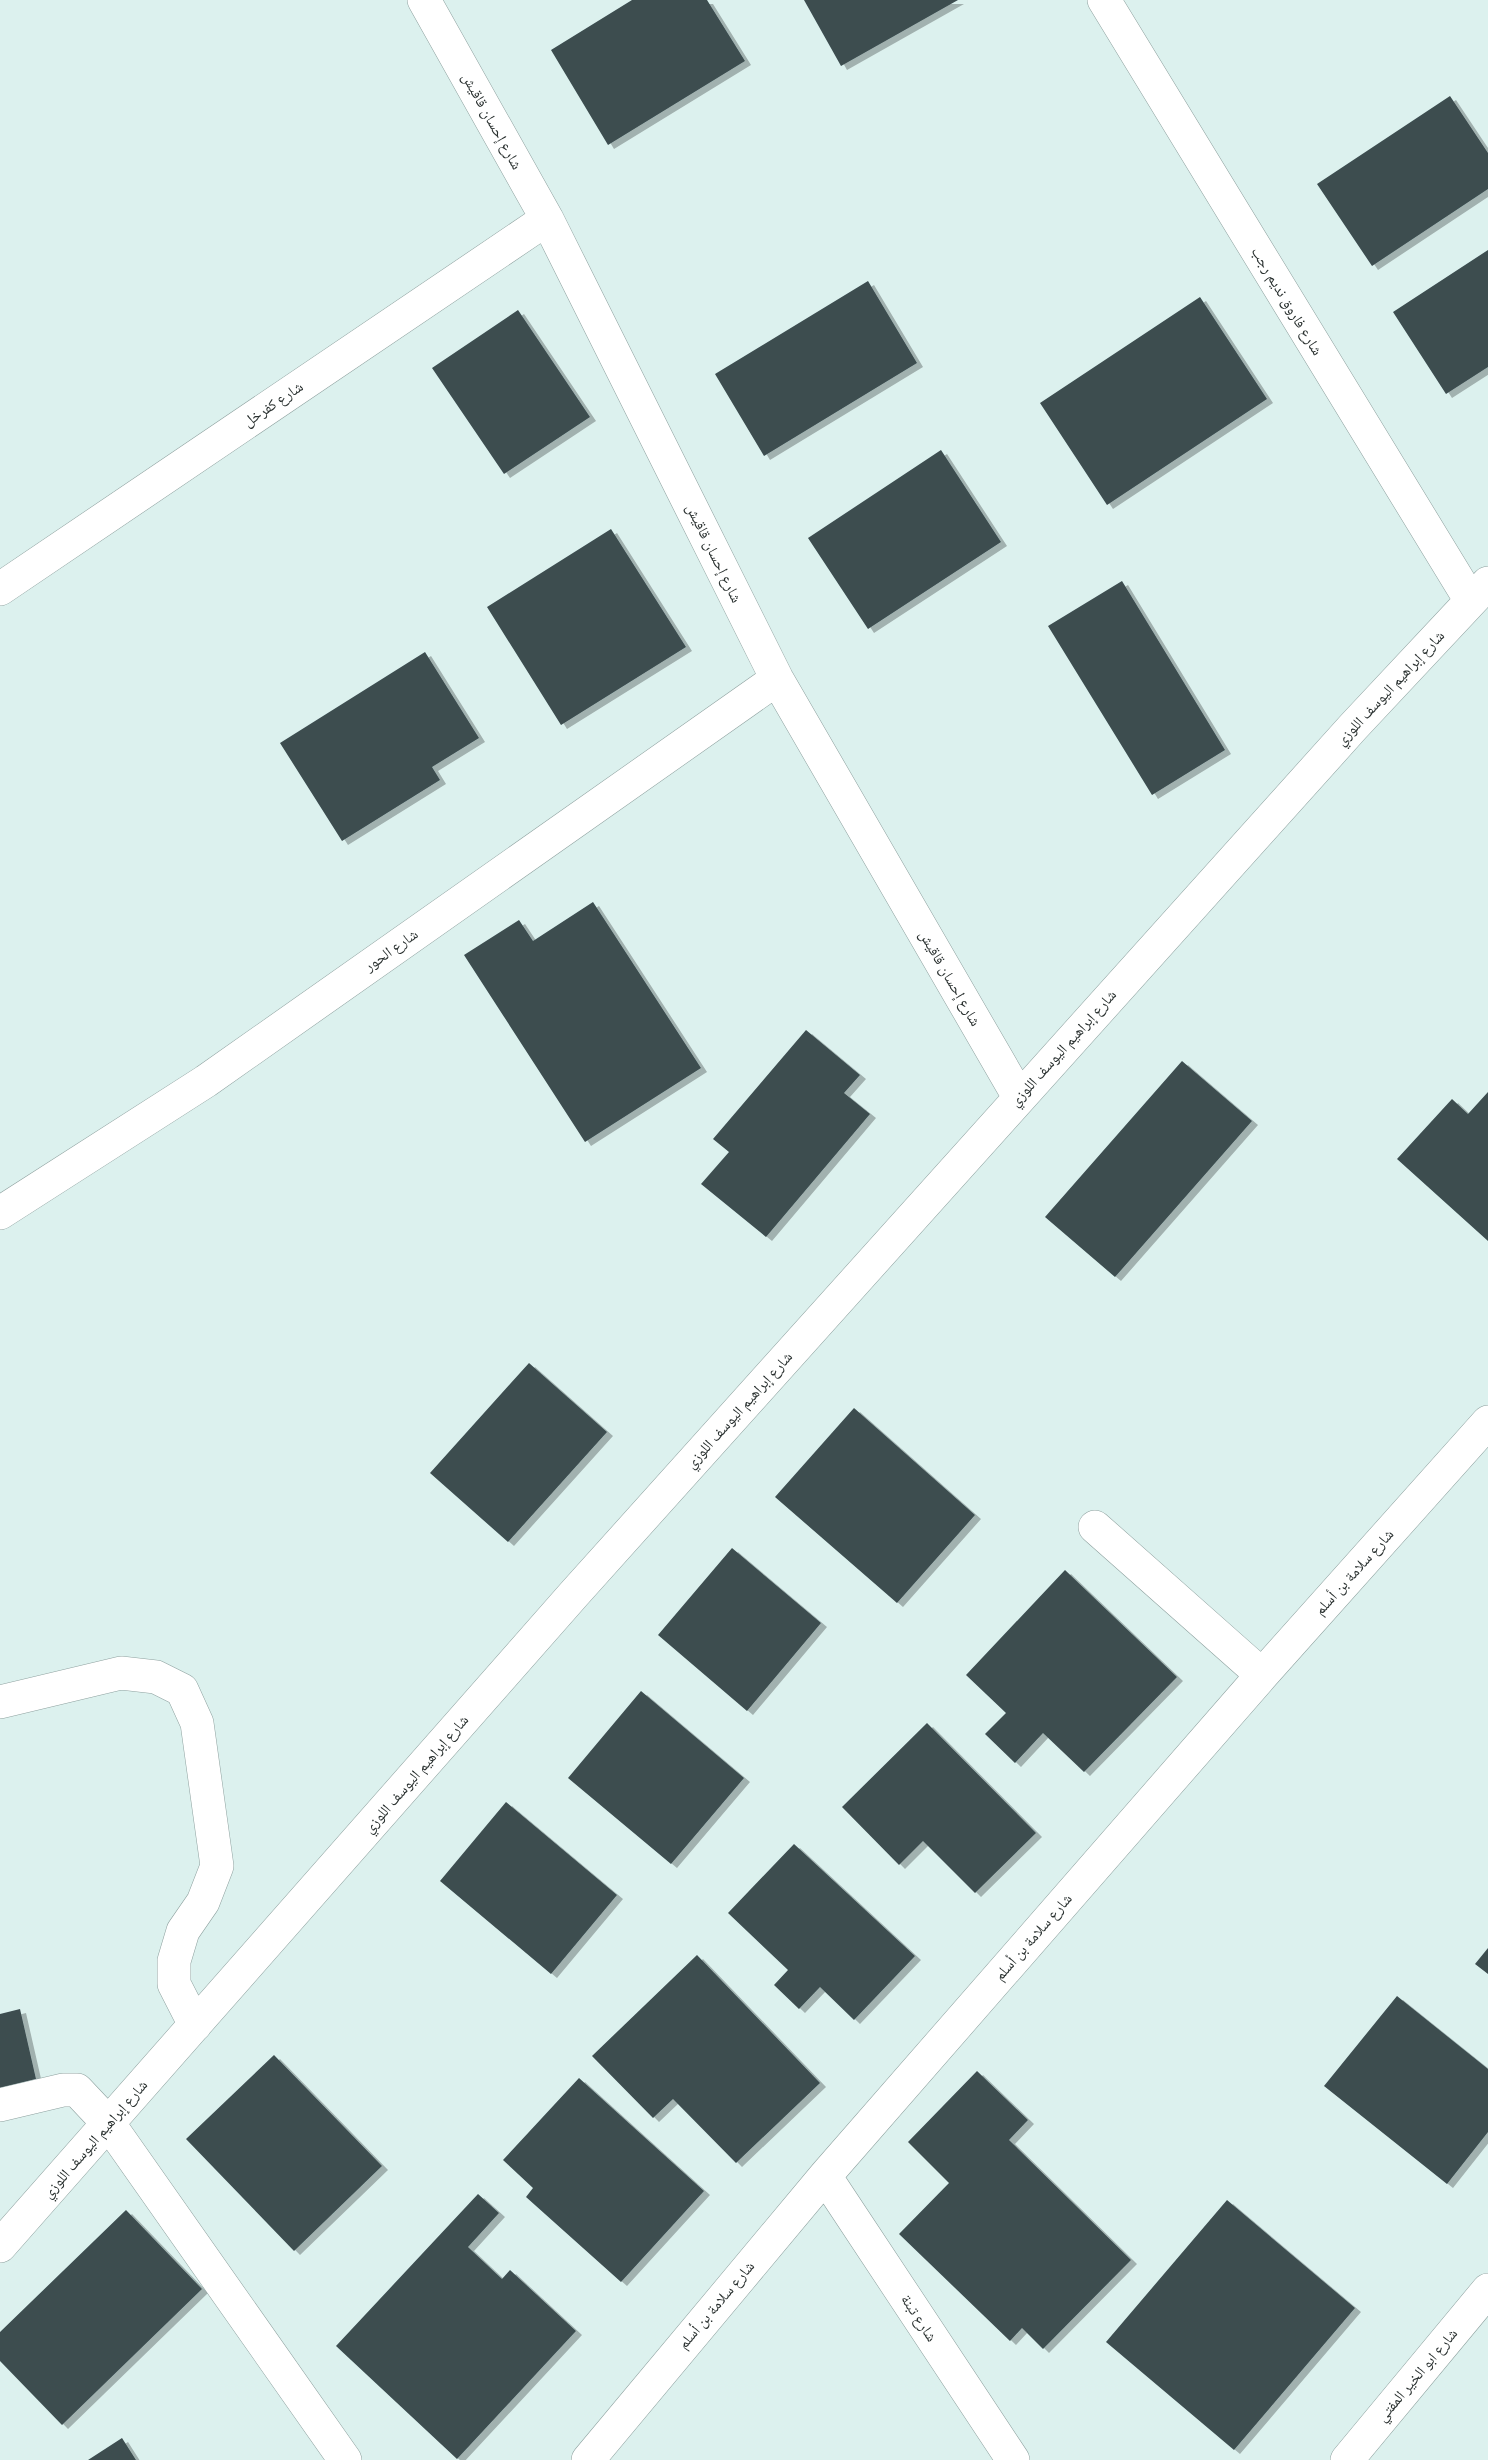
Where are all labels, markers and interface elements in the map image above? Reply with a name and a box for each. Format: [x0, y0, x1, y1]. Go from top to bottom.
street label: شارع إحسان قاقيش [457, 69, 526, 173]
street label: شارع فاروق نديم رجب [1247, 244, 1327, 359]
street label: شارع كفرخل [240, 377, 307, 431]
street label: شارع إحسان قاقيش [681, 500, 746, 606]
street label: شارع إبراهيم اليوسف اللوزي [1332, 627, 1450, 751]
street label: شارع الحور [360, 925, 422, 976]
street label: شارع إحسان قاقيش [914, 927, 985, 1030]
street label: شارع إبراهيم اليوسف اللوزي [1006, 986, 1122, 1112]
street label: شارع إبراهيم اليوسف اللوزي [682, 1348, 798, 1474]
street label: شارع سلامة بن أسلم [1311, 1525, 1398, 1619]
street label: شارع إبراهيم اليوسف اللوزي [360, 1711, 474, 1839]
street label: شارع سلامة بن أسلم [990, 1890, 1077, 1985]
street label: شارع إبراهيم اليوسف اللوزي [39, 2076, 153, 2204]
street label: شارع سلامة بن أسلم [674, 2257, 759, 2353]
street label: شارع تبنة [896, 2291, 941, 2346]
street label: شارع ابو الخير المفتي [1373, 2325, 1463, 2427]

